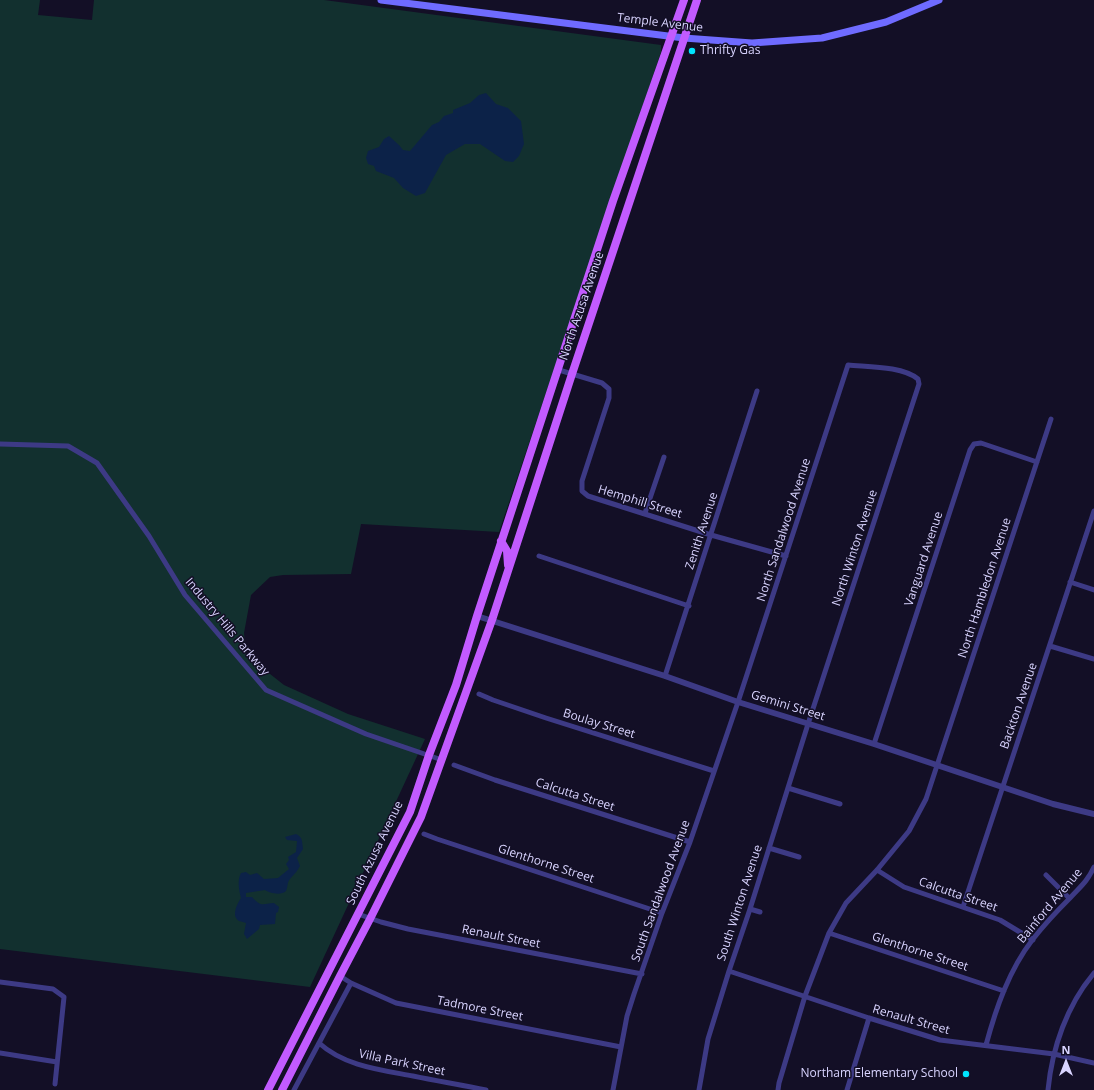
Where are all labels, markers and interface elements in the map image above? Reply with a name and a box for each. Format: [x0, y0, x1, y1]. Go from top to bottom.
street label: Temple Avenue [616, 11, 704, 35]
place label: Thrifty Gas [700, 44, 760, 58]
marker: Thrifty Gas [687, 46, 697, 56]
street label: North Azusa Avenue [557, 250, 607, 362]
street label: North Sandalwood Avenue [754, 457, 814, 603]
street label: Hemphill Street [596, 482, 684, 522]
street label: North Winton Avenue [829, 488, 881, 608]
street label: Zenith Avenue [683, 490, 721, 572]
street label: Vanguard Avenue [902, 510, 946, 608]
street label: North Hambledon Avenue [956, 516, 1014, 660]
street label: Industry Hills Parkway [182, 575, 272, 679]
street label: Backton Avenue [998, 661, 1040, 751]
street label: Gemini Street [749, 688, 827, 724]
street label: Boulay Street [561, 706, 637, 742]
street label: Calcutta Street [534, 775, 616, 815]
street label: South Azusa Avenue [344, 799, 406, 907]
street label: South Sandalwood Avenue [629, 818, 693, 964]
street label: Glenthorne Street [496, 842, 596, 886]
street label: South Winton Avenue [714, 843, 766, 963]
street label: Bainford Avenue [1015, 866, 1085, 946]
street label: Calcutta Street [917, 875, 999, 915]
street label: Renault Street [461, 922, 541, 952]
street label: Glenthorne Street [870, 930, 970, 974]
street label: Tadmore Street [436, 994, 524, 1024]
street label: Renault Street [871, 1002, 951, 1038]
north arrow [1046, 1042, 1086, 1082]
text: N [1062, 1042, 1070, 1057]
street label: Villa Park Street [358, 1047, 446, 1079]
place label: Northam Elementary School [801, 1067, 958, 1081]
marker: Northam Elementary School [961, 1069, 971, 1079]

